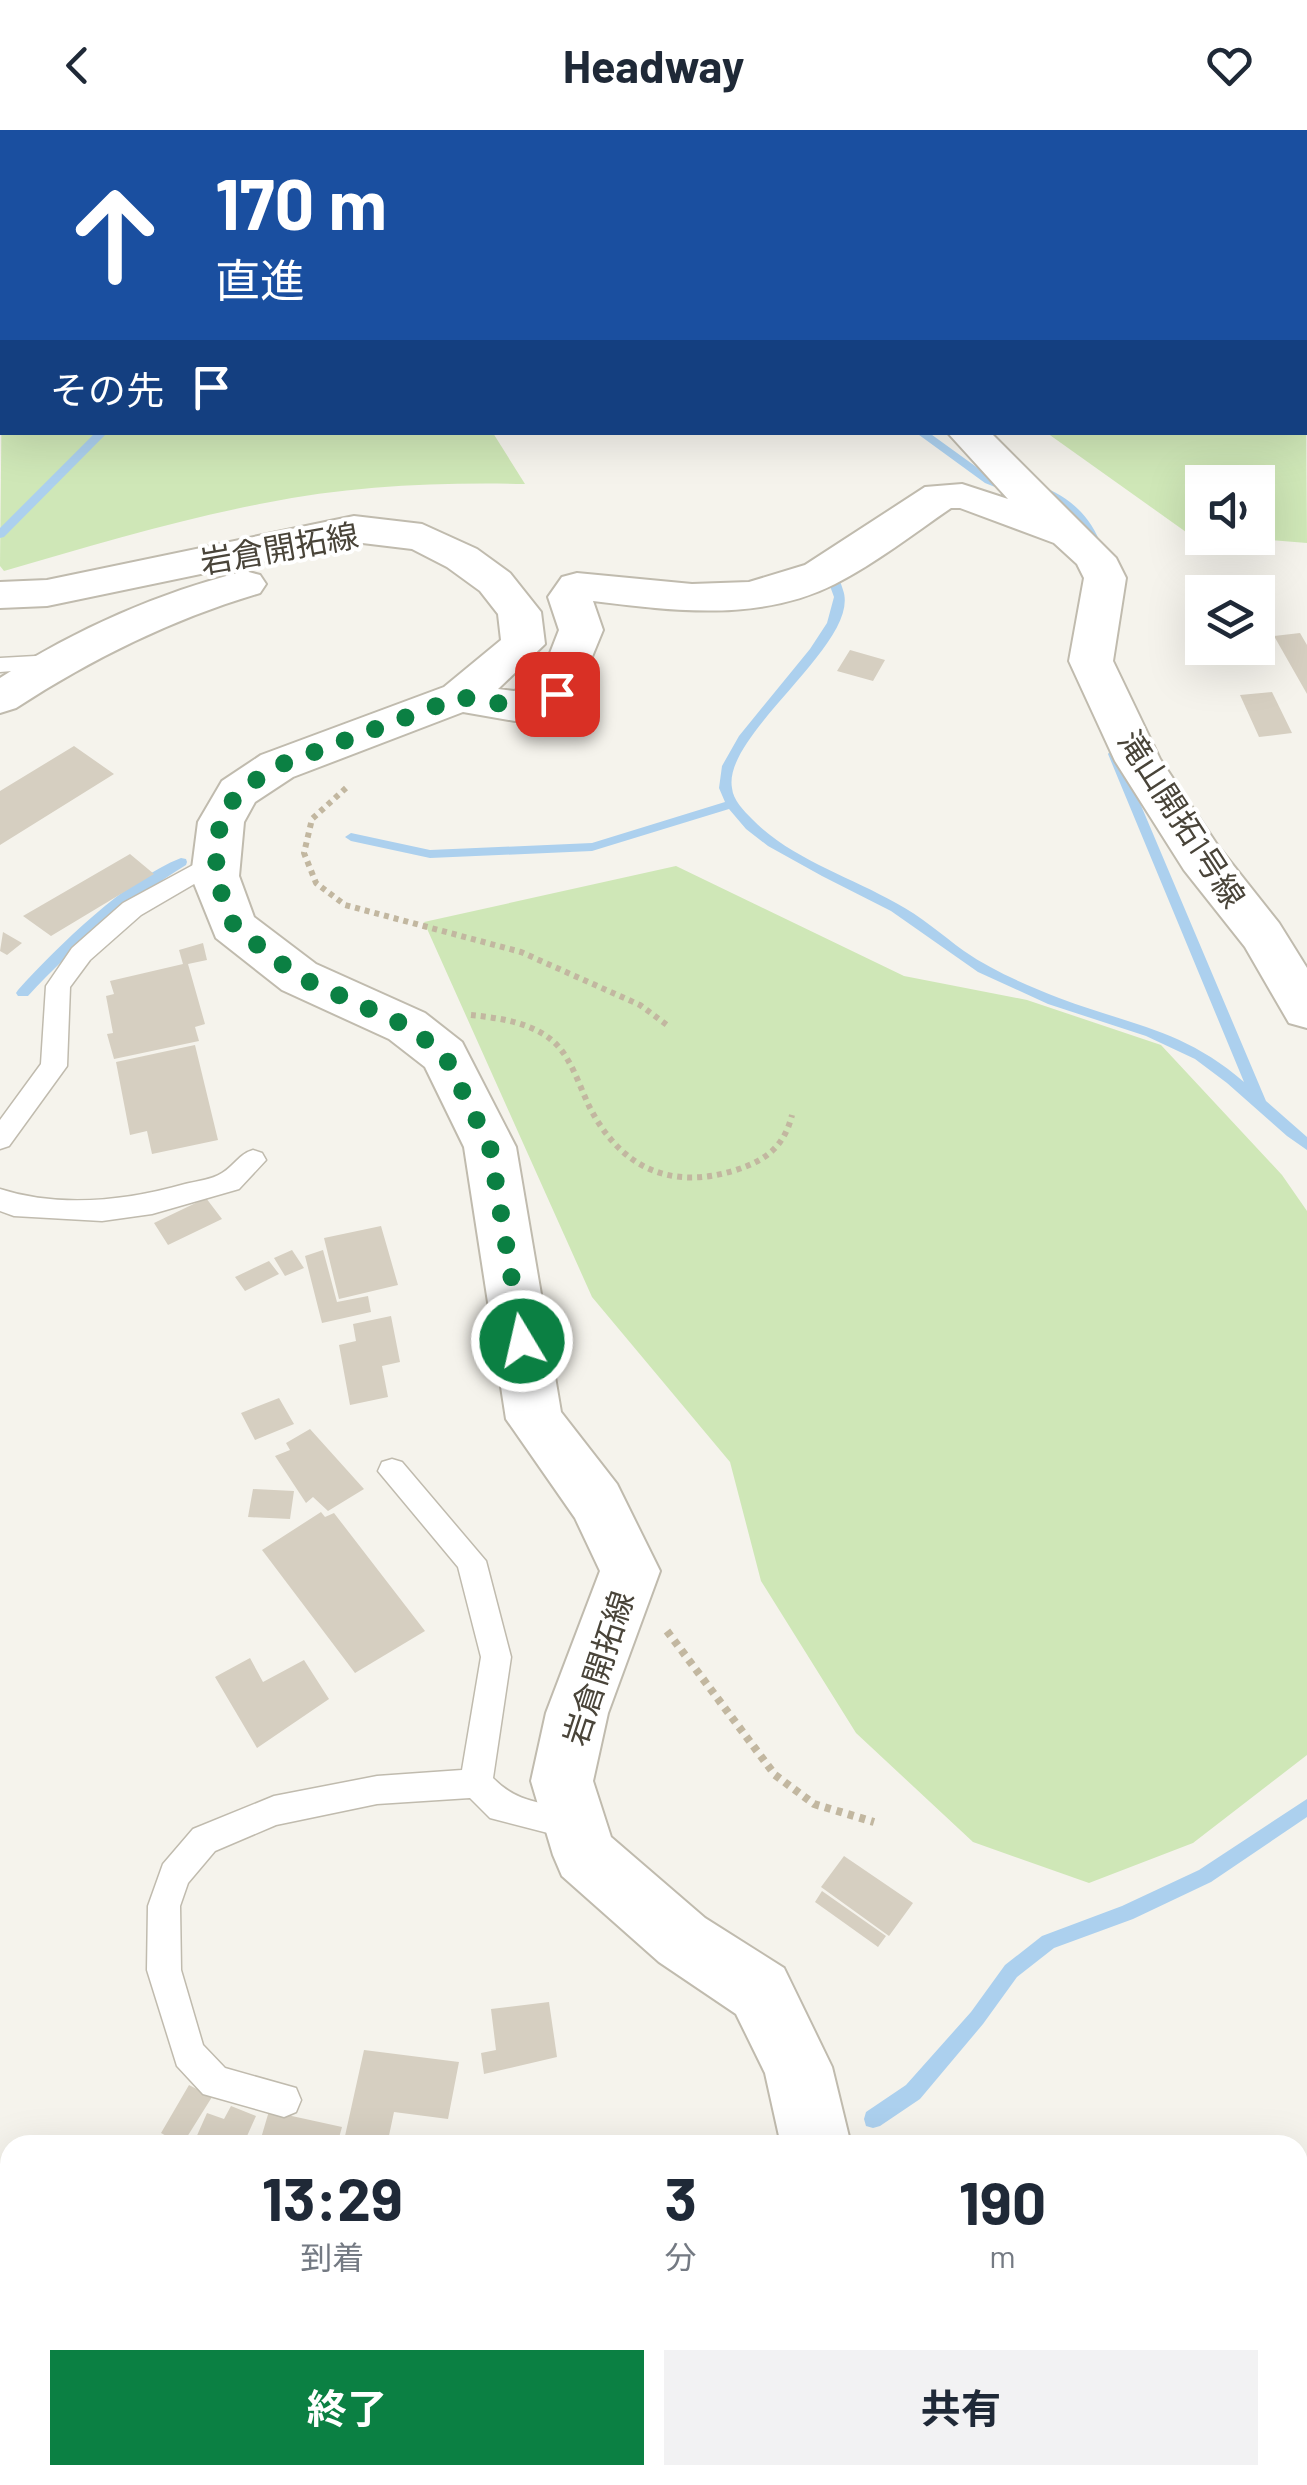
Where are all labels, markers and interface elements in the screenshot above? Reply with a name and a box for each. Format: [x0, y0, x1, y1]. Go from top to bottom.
icon: back [50, 38, 105, 93]
text: Headway [563, 38, 744, 92]
icon: heart [1202, 38, 1257, 93]
text: 170 m [215, 160, 387, 244]
icon: ahead [50, 170, 180, 300]
text: 直進 [215, 252, 305, 306]
icon: arrive [184, 360, 239, 415]
text: その先 [50, 366, 164, 412]
map controls [1185, 465, 1275, 665]
button: sound [1185, 465, 1275, 555]
street label: 岩倉開拓線 [197, 514, 361, 580]
button: layers [1185, 575, 1275, 665]
pin [515, 652, 600, 737]
icon: arrive [530, 667, 585, 722]
street label: 滝山開拓1号線 [1112, 722, 1254, 914]
position arrow [470, 1289, 574, 1393]
street label: 岩倉開拓線 [554, 1586, 640, 1750]
text: 13:29 [262, 2161, 403, 2233]
text: 3 [665, 2161, 697, 2233]
text: 190 [959, 2165, 1046, 2237]
text: m [989, 2236, 1016, 2274]
text: 到着 [300, 2237, 364, 2275]
text: 分 [665, 2237, 697, 2275]
button: 終了 [50, 2350, 644, 2465]
button: 共有 [664, 2350, 1258, 2465]

